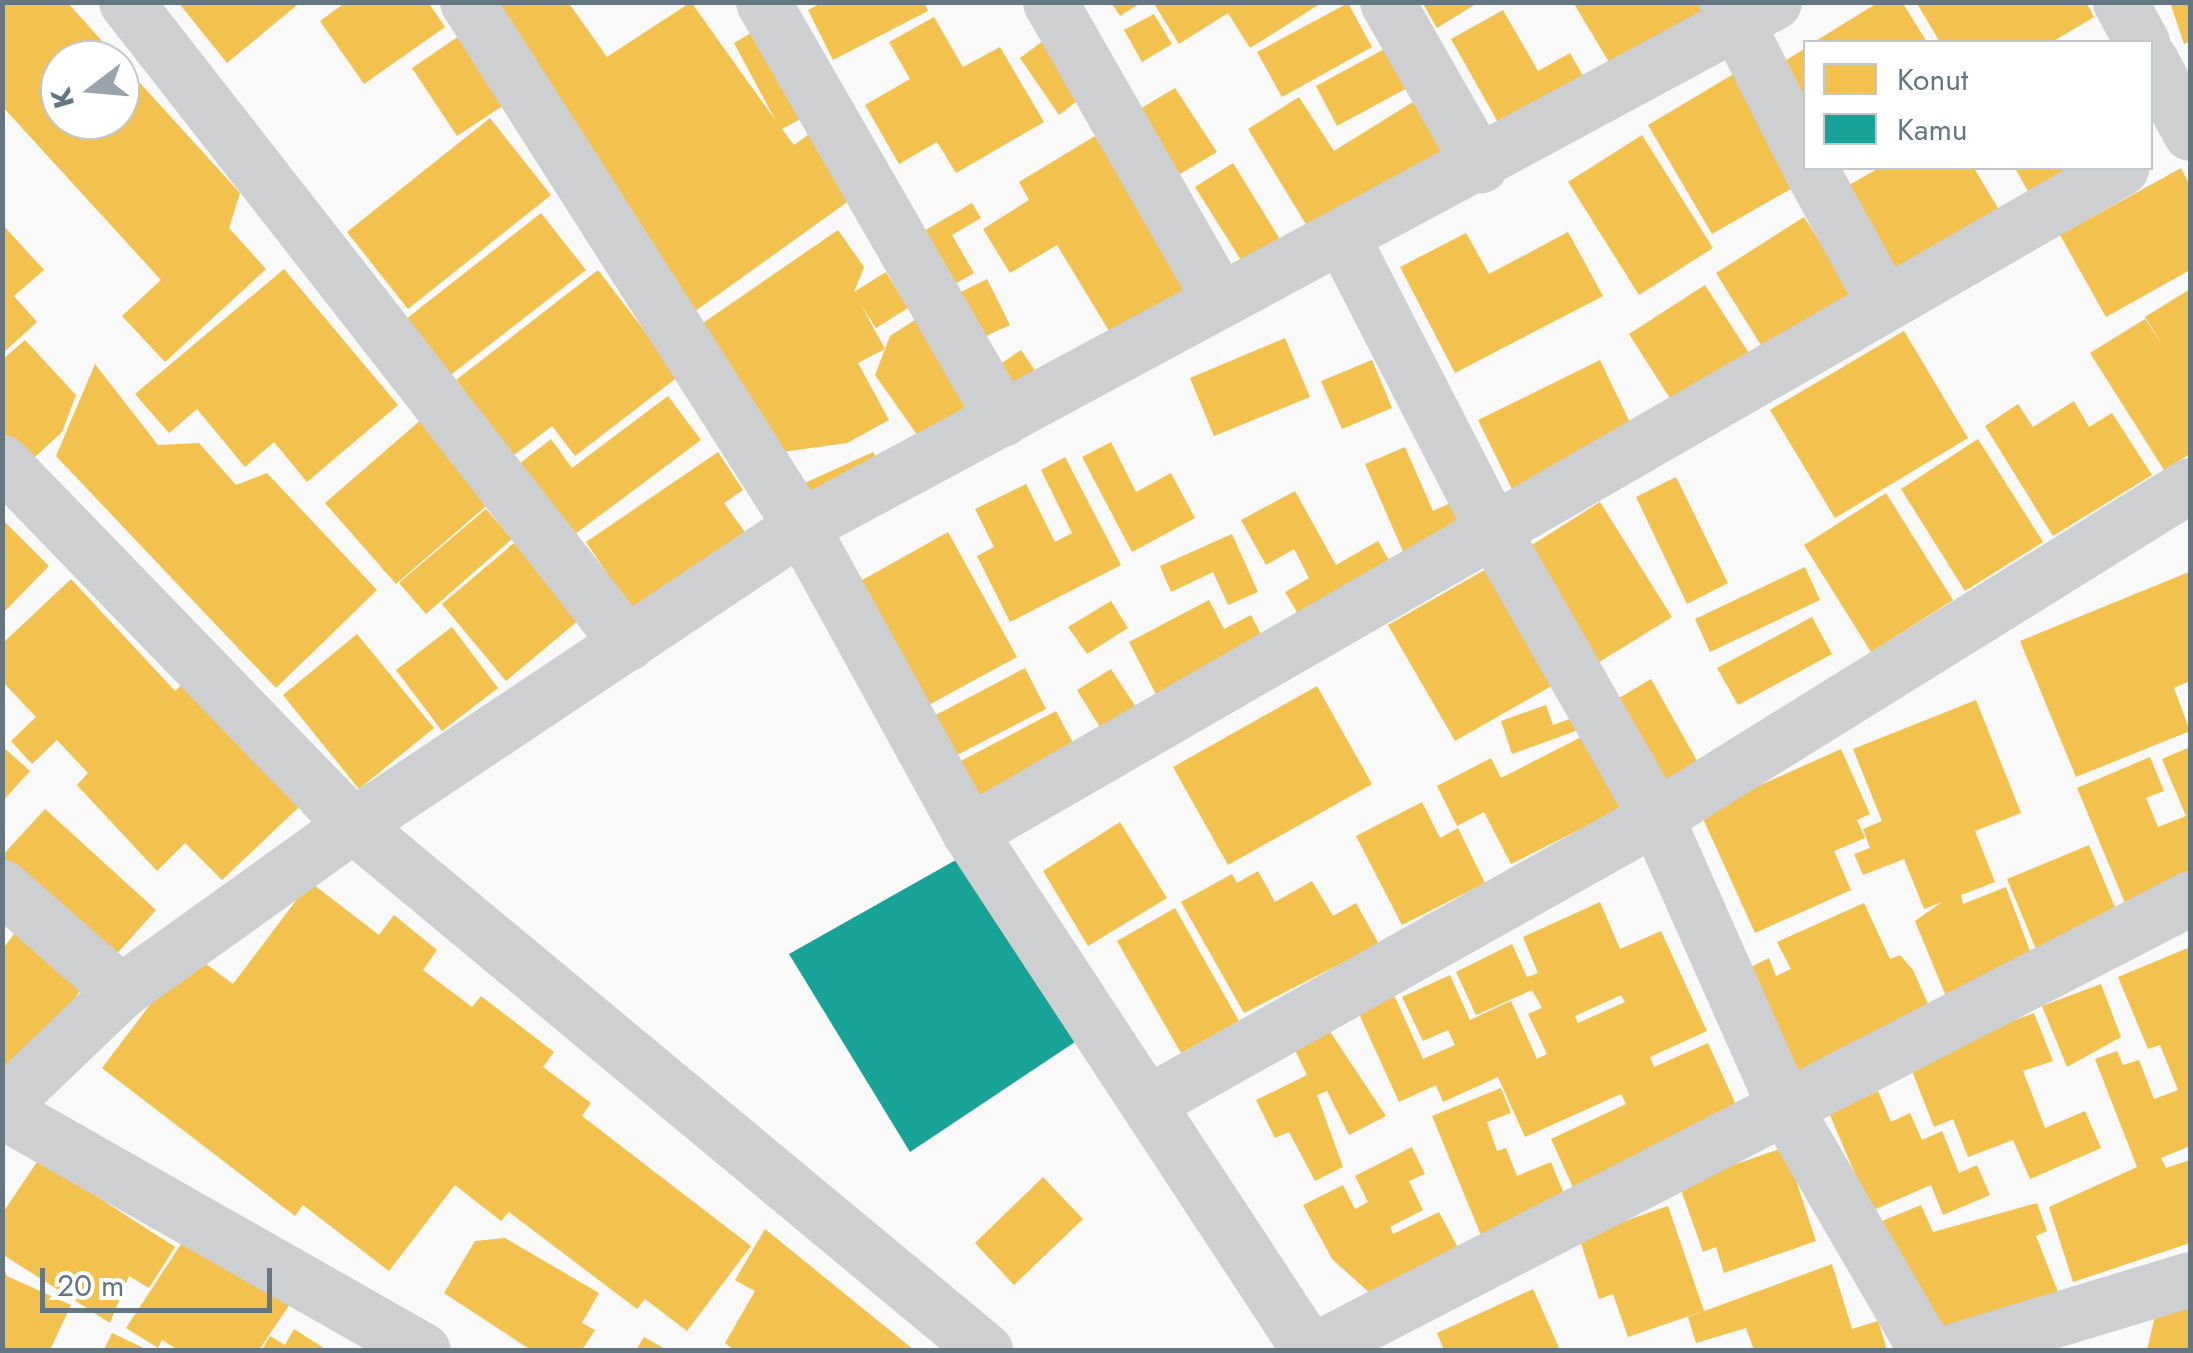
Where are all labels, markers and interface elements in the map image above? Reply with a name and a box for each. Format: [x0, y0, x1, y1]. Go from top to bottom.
north arrow [40, 40, 140, 140]
legend [1803, 40, 2153, 170]
text: Konut [1897, 58, 1968, 101]
text: K [40, 83, 85, 113]
text: Kamu [1897, 108, 1968, 151]
scale bar [45, 1248, 278, 1310]
text: 20 m [57, 1264, 124, 1307]

